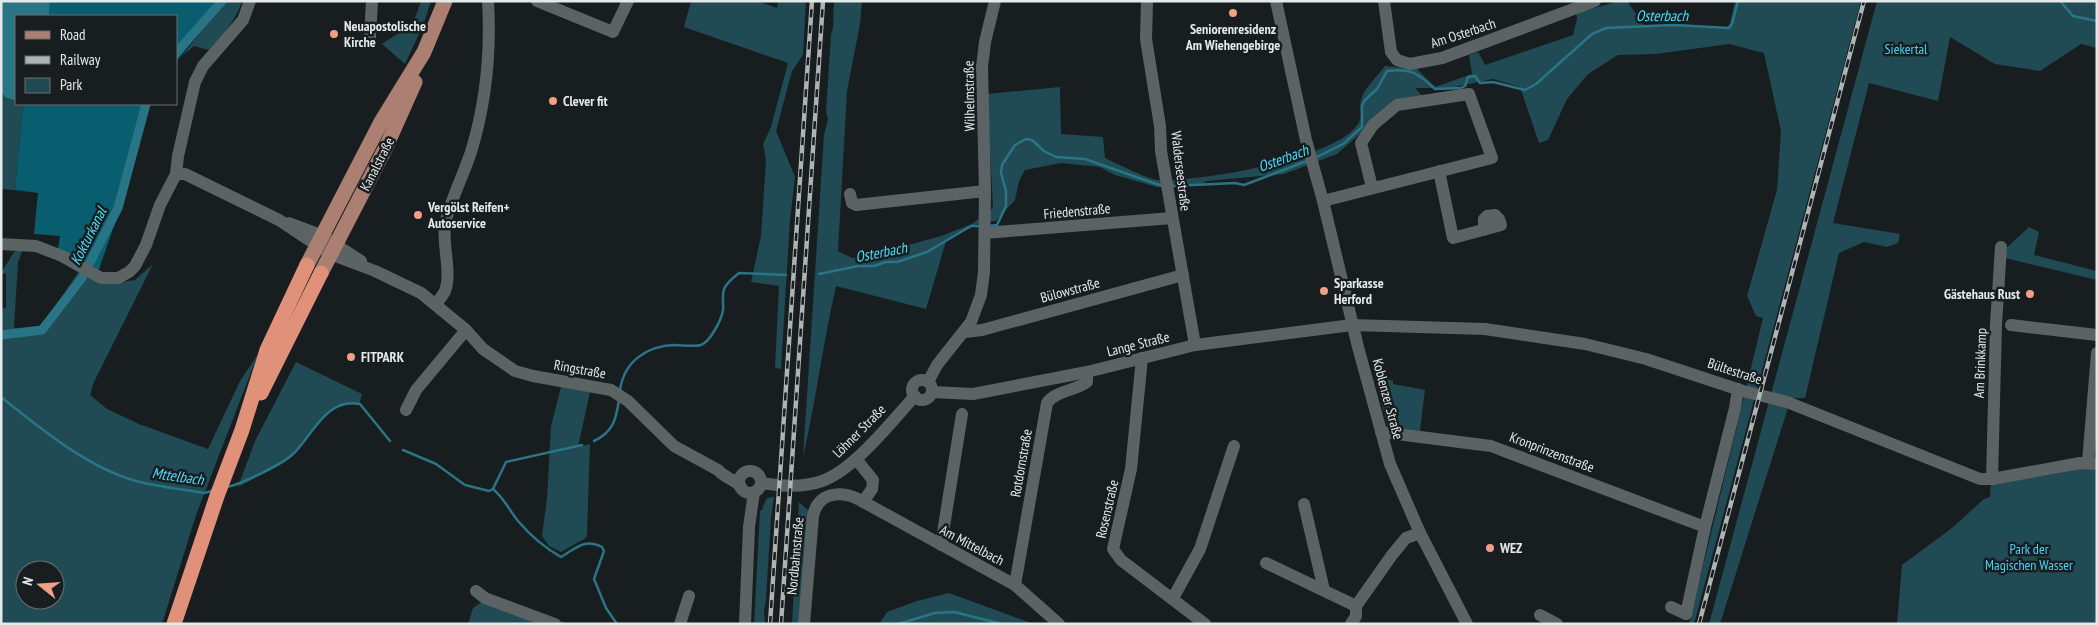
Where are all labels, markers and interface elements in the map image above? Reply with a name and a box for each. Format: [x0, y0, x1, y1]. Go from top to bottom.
water label: Osterbach [1636, 6, 1689, 25]
marker: Seniorenresidenz Am Wiehengebirge [1227, 7, 1239, 19]
street label: Am Osterbach [1428, 14, 1498, 52]
legend [15, 15, 178, 105]
place label: Neuapostolische Kirche [344, 17, 426, 51]
place label: Seniorenresidenz Am Wiehengebirge [1185, 20, 1280, 54]
text: Road [60, 25, 86, 44]
marker: Neuapostolische Kirche [328, 28, 340, 40]
park label: Siekertal [1885, 40, 1928, 58]
text: Railway [60, 50, 101, 69]
street label: Wilhelmstraße [959, 60, 979, 131]
text: Park [60, 75, 82, 94]
place label: Clever fit [563, 92, 608, 110]
marker: Clever fit [547, 95, 559, 107]
street label: Walderseestraße [1167, 130, 1195, 212]
street label: Kanalstraße [356, 134, 398, 194]
water label: Osterbach [1255, 140, 1312, 176]
place label: Vergölst Reifen+ Autoservice [427, 198, 510, 232]
street label: Friedenstraße [1043, 199, 1111, 223]
water label: Kokturkanal [66, 203, 111, 268]
marker: Vergölst Reifen+ Autoservice [412, 209, 424, 221]
water label: Osterbach [854, 237, 910, 266]
street label: Bülowstraße [1038, 273, 1102, 307]
place label: Sparkasse Herford [1334, 274, 1384, 308]
marker: Sparkasse Herford [1318, 285, 1330, 297]
place label: Gästehaus Rust [1944, 285, 2020, 303]
marker: Gästehaus Rust [2024, 288, 2036, 300]
street label: Lange Straße [1105, 327, 1171, 360]
street label: Am Brinkkamp [1970, 328, 1990, 398]
place label: FITPARK [361, 348, 405, 366]
marker: FITPARK [345, 351, 357, 363]
street label: Bültestraße [1706, 354, 1765, 388]
street label: Ringstraße [553, 356, 608, 382]
street label: Koblenzer Straße [1369, 357, 1407, 442]
street label: Löhner Straße [829, 400, 890, 461]
street label: Rotdornstraße [1006, 427, 1036, 498]
street label: Kronprinzenstraße [1507, 428, 1597, 476]
water label: Mttelbach [151, 463, 206, 489]
street label: Rosenstraße [1092, 478, 1123, 540]
street label: Nordbahnstraße [783, 516, 807, 596]
street label: Am Mittelbach [937, 521, 1007, 569]
place label: WEZ [1499, 539, 1522, 557]
park label: Park der Magischen Wasser [1985, 540, 2073, 574]
marker: WEZ [1484, 542, 1496, 554]
north arrow [15, 560, 65, 610]
text: N [18, 575, 37, 587]

